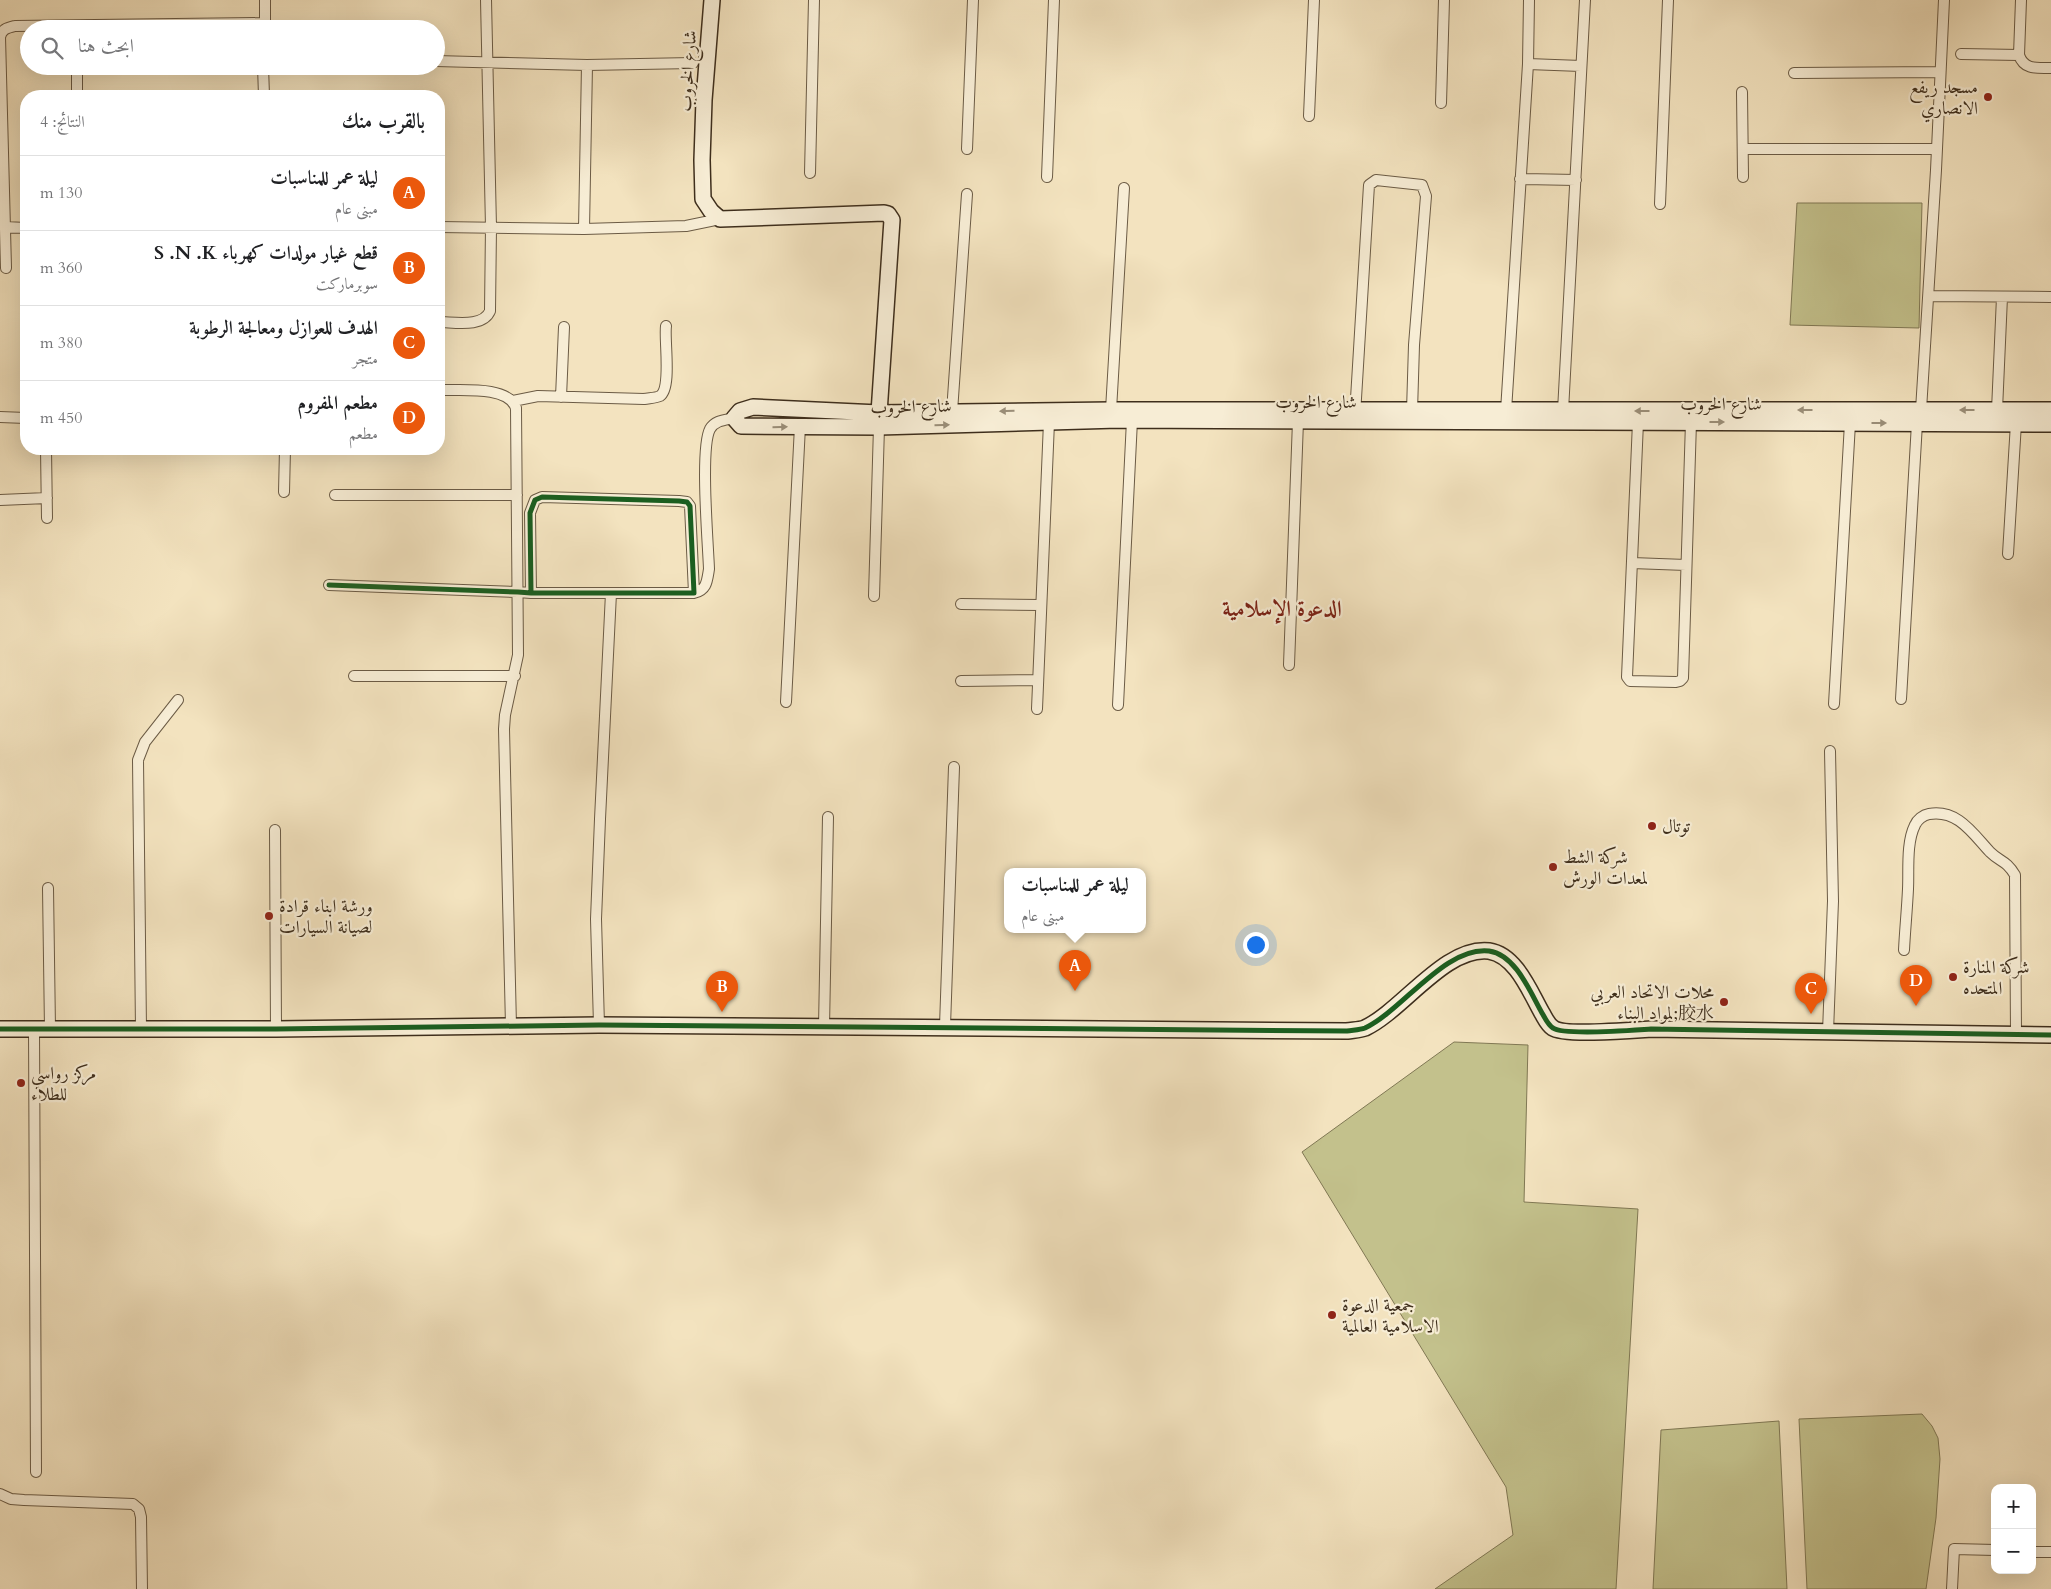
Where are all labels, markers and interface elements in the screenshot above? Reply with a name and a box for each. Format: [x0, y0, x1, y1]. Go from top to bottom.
search box [20, 20, 445, 75]
street label: شارع الخروب [673, 30, 705, 113]
text: ابحث هنا [78, 33, 134, 59]
icon: search [38, 34, 66, 62]
place label: مسجد ريفع الانصاري [1909, 75, 1978, 123]
marker: مسجد ريفع الانصاري [1982, 91, 1994, 103]
text: بالقرب منك [342, 107, 425, 136]
text: النتائج: 4 [40, 111, 85, 133]
text: ليلة عمر للمناسبات [270, 165, 378, 191]
text: 130 m [40, 182, 82, 204]
text: A [403, 182, 415, 204]
text: مبنى عام [335, 198, 378, 220]
text: قطع غيار مولدات كهرباء S .N .K [154, 240, 378, 266]
text: 360 m [40, 257, 82, 279]
text: B [403, 257, 415, 279]
text: سوبرماركت [316, 273, 378, 295]
text: الهدف للعوازل ومعالجة الرطوبة [189, 315, 378, 341]
text: 380 m [40, 332, 82, 354]
text: C [403, 332, 415, 354]
text: متجر [353, 348, 378, 370]
text: مطعم المفروم [297, 390, 378, 416]
street label: شارع الخروب [1275, 390, 1357, 417]
street label: شارع الخروب [1680, 392, 1762, 419]
street label: شارع الخروب [870, 394, 952, 422]
one-way arrow [1797, 406, 1813, 414]
one-way arrow [1959, 406, 1975, 414]
text: 450 m [40, 407, 82, 429]
text: D [402, 407, 416, 429]
one-way arrow [999, 407, 1015, 415]
one-way arrow [1634, 407, 1650, 415]
one-way arrow [1709, 418, 1725, 426]
one-way arrow [1872, 419, 1888, 427]
one-way arrow [934, 421, 950, 429]
text: مطعم [349, 423, 378, 445]
one-way arrow [772, 423, 788, 431]
district label: الدعوة الإسلامية [1222, 594, 1342, 624]
place label: توتال [1662, 814, 1691, 839]
marker: توتال [1646, 820, 1658, 832]
place label: شركة الشط لمعدات الورش [1563, 845, 1648, 891]
marker: شركة الشط لمعدات الورش [1547, 861, 1559, 873]
popup [1004, 868, 1146, 933]
text: ليلة عمر للمناسبات [1021, 872, 1129, 898]
place label: ورشة ابناء قرادة لصيانة السيارات [279, 894, 373, 940]
text: مبنى عام [1021, 905, 1064, 927]
marker: ورشة ابناء قرادة لصيانة السيارات [263, 910, 275, 922]
your location [1243, 932, 1269, 958]
pin: A [1059, 950, 1091, 991]
place label: شركة المنارة المتحده [1963, 955, 2030, 1001]
pin: D [1900, 965, 1932, 1006]
pin: B [706, 971, 738, 1012]
marker: شركة المنارة المتحده [1947, 971, 1959, 983]
pin: C [1795, 973, 1827, 1014]
place label: محلات الاتحاد العربي لمواد البناء;胶水 [1591, 980, 1714, 1026]
marker: محلات الاتحاد العربي لمواد البناء;胶水 [1718, 996, 1730, 1008]
place label: مركز رواسي للطلاء [31, 1061, 96, 1107]
marker: مركز رواسي للطلاء [15, 1077, 27, 1089]
place label: جمعية الدعوة الاسلامية العالمية [1342, 1293, 1439, 1339]
marker: جمعية الدعوة الاسلامية العالمية [1326, 1309, 1338, 1321]
map controls [1991, 1484, 2036, 1574]
button: + [1991, 1484, 2036, 1529]
button: − [1991, 1529, 2036, 1574]

